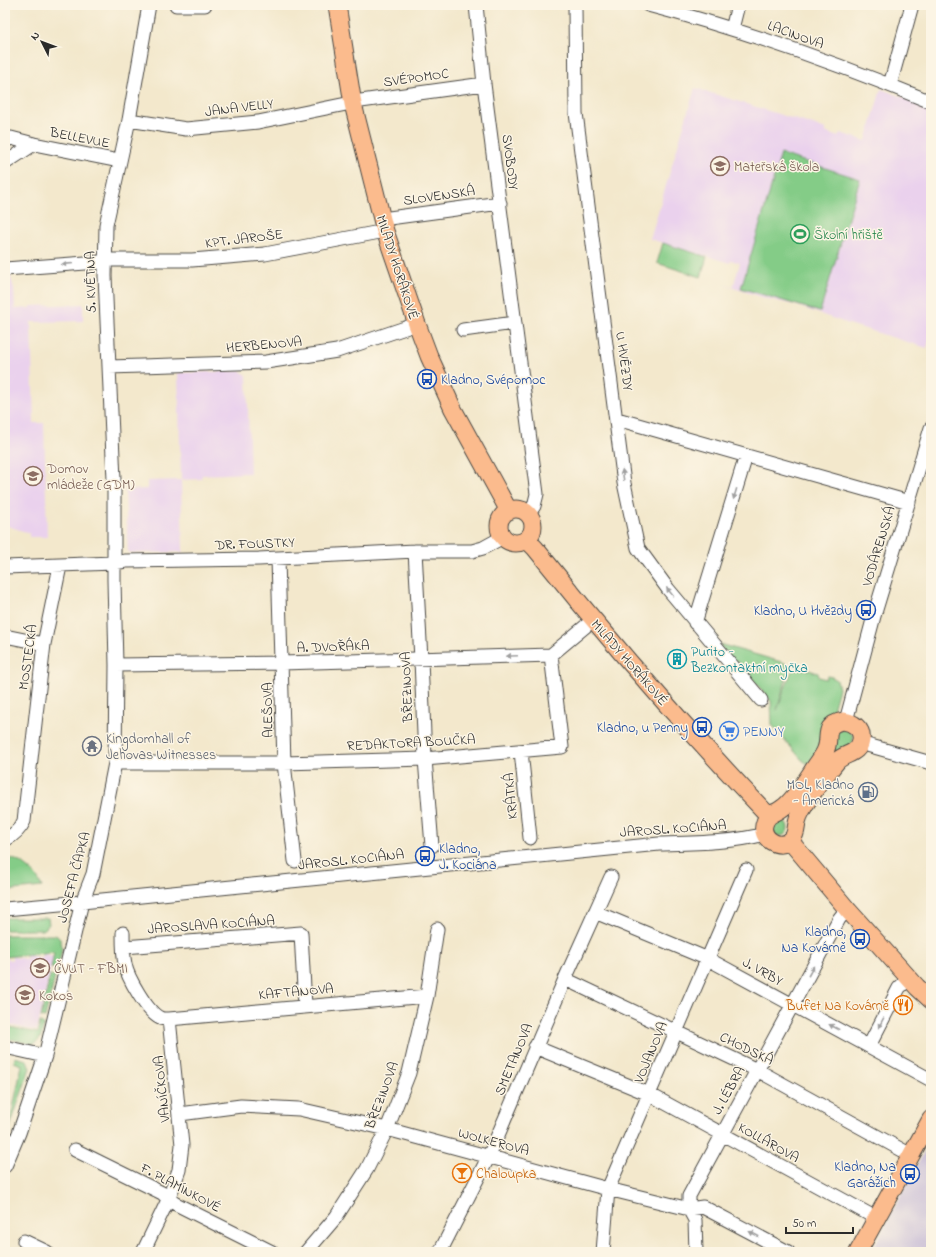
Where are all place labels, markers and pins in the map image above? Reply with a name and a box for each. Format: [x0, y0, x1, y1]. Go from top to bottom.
school or university icon: Mateřská škola [709, 155, 731, 177]
place label: Mateřská škola [734, 157, 819, 178]
sports icon: Školní hřiště [789, 223, 811, 245]
place label: Školní hřiště [814, 225, 884, 246]
bus stop icon: Kladno, Svépomoc [416, 368, 438, 390]
place label: Kladno, Svépomoc [441, 370, 546, 391]
place label: Domov mládeže (GDM) [46, 459, 135, 496]
school or university icon: Domov mládeže (GDM) [22, 465, 44, 487]
bus stop icon: Kladno, U Hvězdy [855, 599, 877, 621]
place label: Kladno, U Hvězdy [754, 601, 852, 623]
place label: Purito - Bezkontaktní myčka [690, 642, 808, 680]
building icon: Purito - Bezkontaktní myčka [666, 648, 688, 670]
bus stop icon: Kladno, u Penny [691, 716, 713, 738]
place label: Kladno, u Penny [597, 718, 688, 740]
supermarket icon: PENNY [718, 720, 740, 742]
place label: PENNY [743, 722, 785, 743]
place label: Kingdomhall of Jehovas Witnesses [106, 729, 216, 766]
temple icon: Kingdomhall of Jehovas Witnesses [81, 735, 103, 757]
place label: MOL, Kladno - Americká [786, 775, 854, 812]
fuel station icon: MOL, Kladno - Americká [857, 781, 879, 803]
place label: Kladno, J. Kociána [439, 839, 497, 876]
bus stop icon: Kladno, J. Kociána [414, 845, 436, 867]
place label: Kladno, Na Kovárně [781, 922, 847, 959]
bus stop icon: Kladno, Na Kovárně [849, 928, 871, 950]
school or university icon: ČVUT - FBMI [29, 957, 51, 979]
place label: ČVUT - FBMI [54, 959, 128, 980]
school or university icon: Kokos [14, 984, 36, 1006]
place label: Kokos [39, 986, 73, 1007]
restaurant icon: Bufet Na Kovárně [892, 994, 914, 1016]
place label: Bufet Na Kovárně [785, 996, 890, 1017]
place label: Kladno, Na Garážích [834, 1157, 896, 1194]
bar icon: Chaloupka [451, 1162, 473, 1184]
bus stop icon: Kladno, Na Garážích [899, 1163, 921, 1185]
place label: Chaloupka [476, 1164, 536, 1185]

